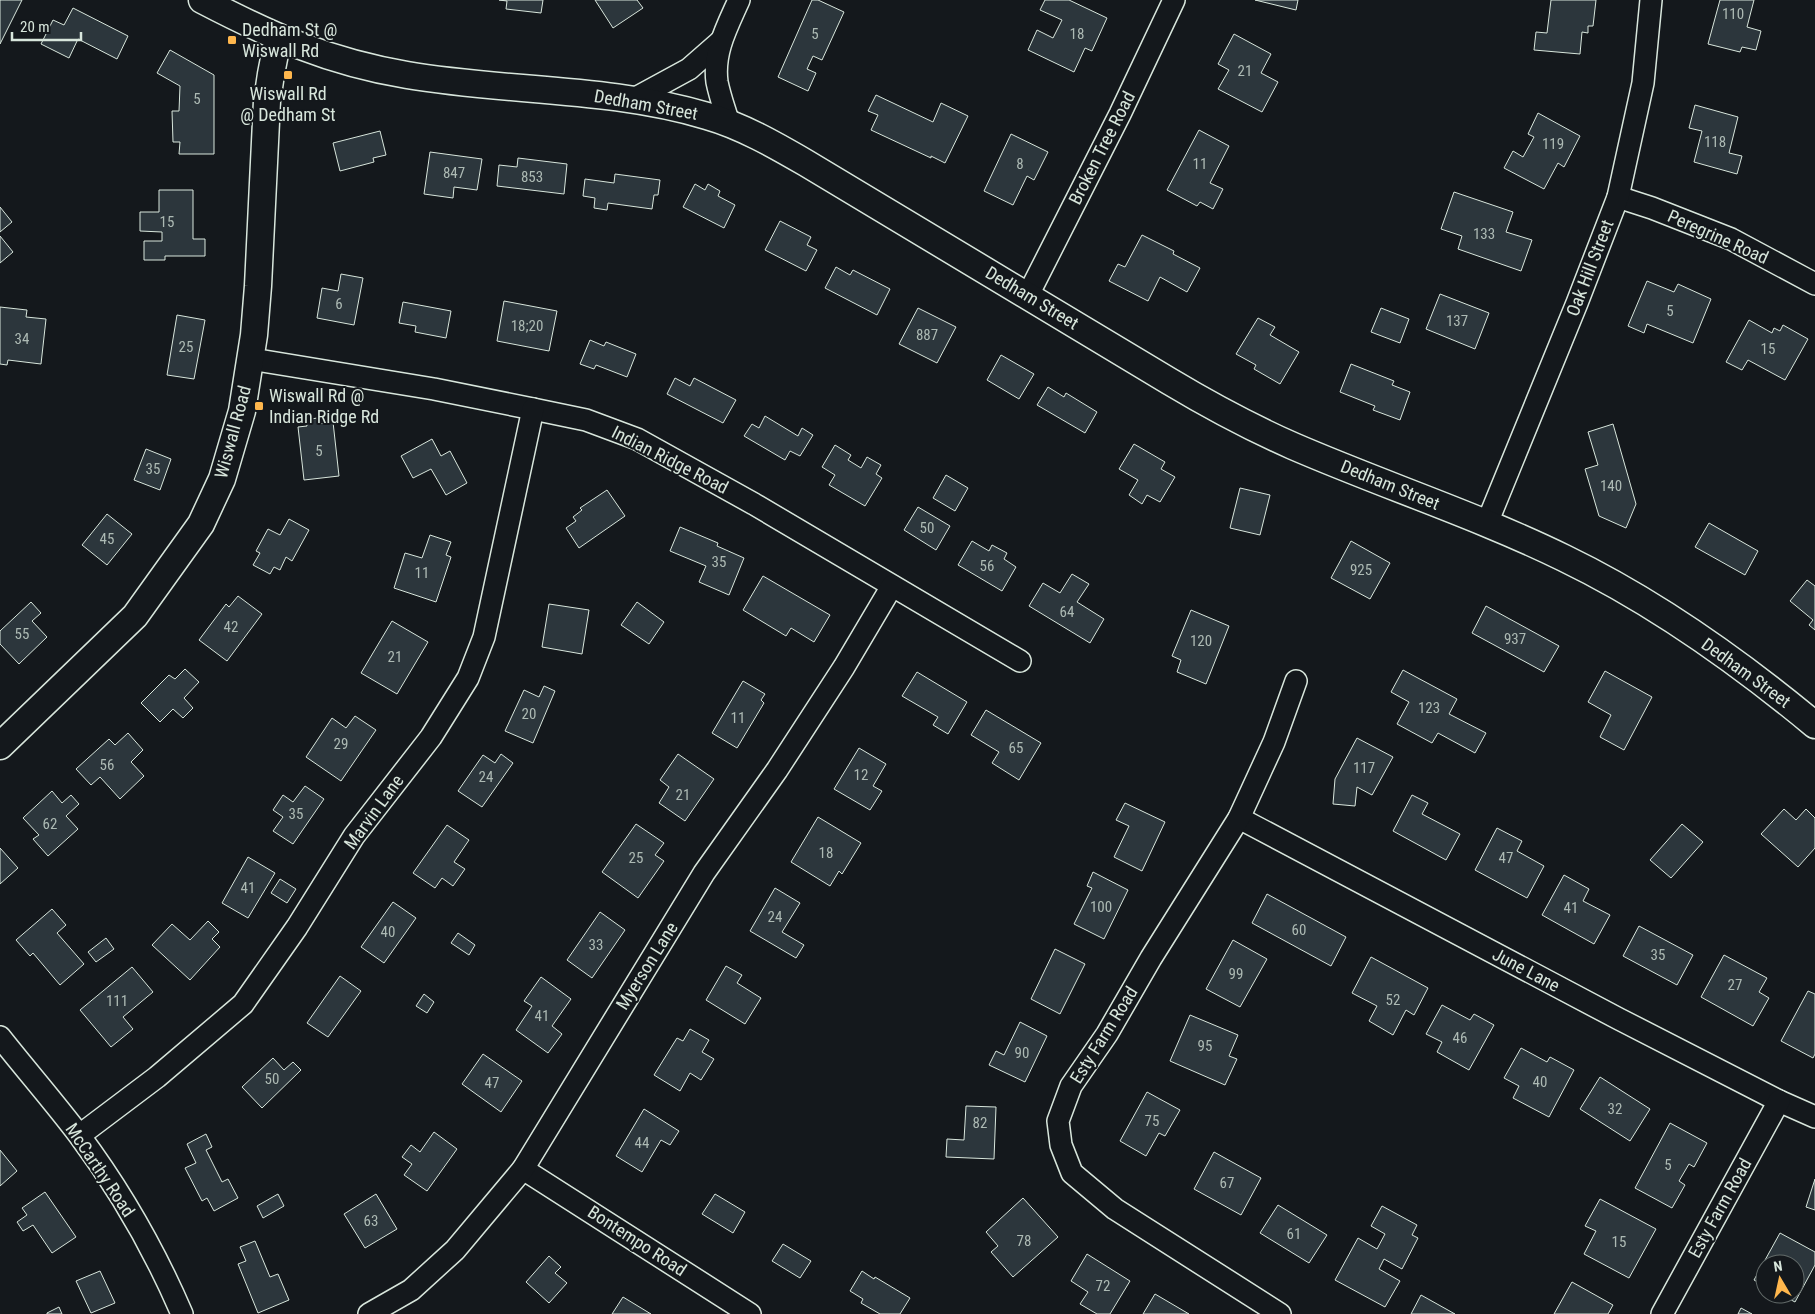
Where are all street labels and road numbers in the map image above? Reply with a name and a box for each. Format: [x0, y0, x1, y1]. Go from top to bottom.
street label: Dedham Street [593, 85, 700, 124]
street label: Broken Tree Road [1064, 88, 1139, 208]
street label: Peregrine Road [1665, 205, 1772, 268]
street label: Oak Hill Street [1562, 217, 1618, 319]
street label: Dedham Street [982, 262, 1083, 334]
street label: Wiswall Road [210, 383, 255, 480]
street label: Indian Ridge Road [608, 421, 732, 498]
street label: Dedham Street [1338, 455, 1443, 514]
street label: Dedham Street [1698, 633, 1795, 712]
street label: Marvin Lane [340, 770, 408, 853]
street label: Myerson Lane [611, 918, 682, 1013]
street label: June Lane [1489, 943, 1563, 996]
street label: Esty Farm Road [1065, 982, 1142, 1087]
street label: McCarthy Road [61, 1119, 139, 1221]
street label: Esty Farm Road [1684, 1154, 1756, 1261]
street label: Bontempo Road [584, 1201, 690, 1280]

